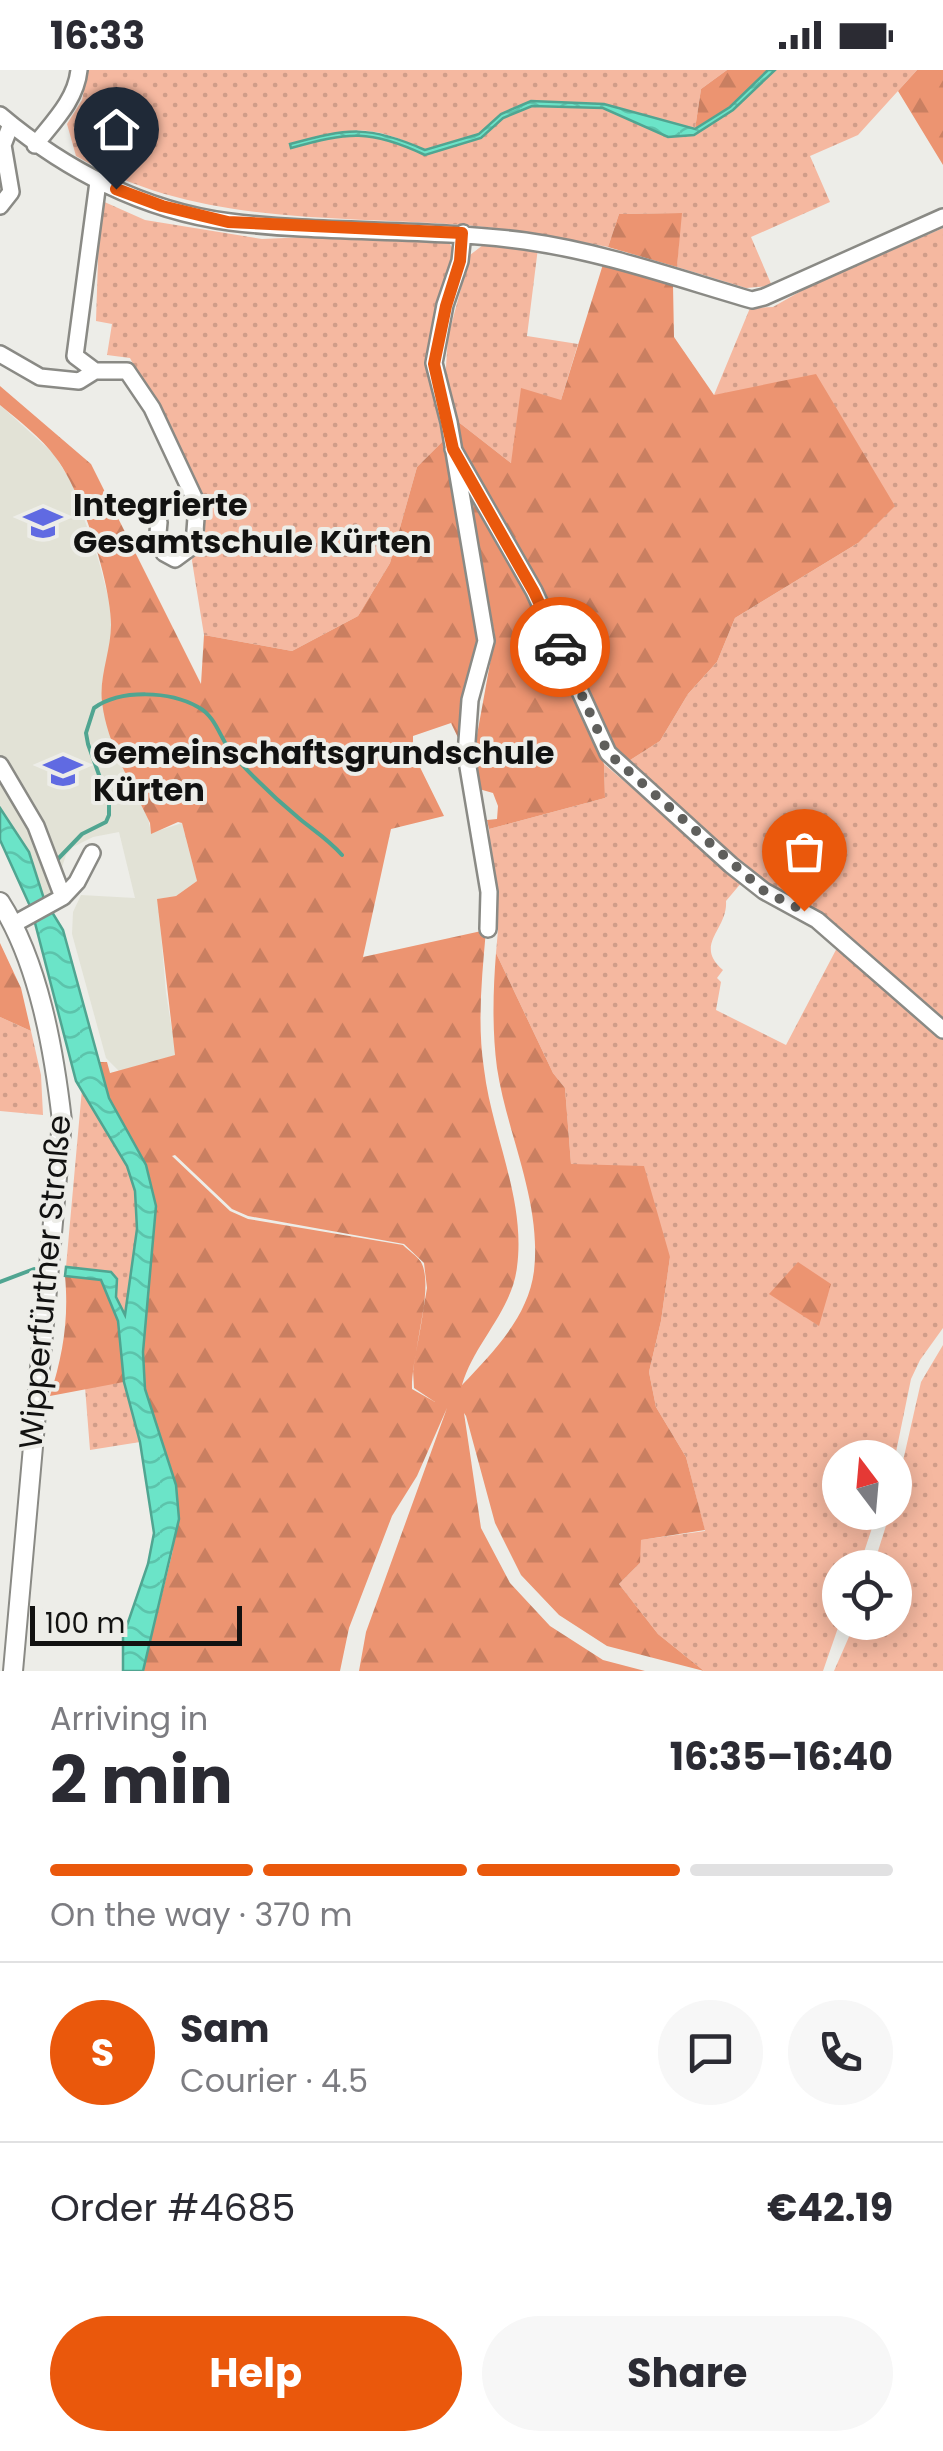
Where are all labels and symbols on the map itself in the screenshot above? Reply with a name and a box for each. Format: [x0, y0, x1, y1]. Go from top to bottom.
pin [74, 87, 159, 190]
place label: Integrierte Gesamtschule Kürten [73, 482, 432, 564]
school or university icon: Integrierte Gesamtschule Kürten [22, 502, 64, 544]
courier [510, 597, 610, 697]
place label: Gemeinschaftsgrundschule Kürten [93, 730, 554, 812]
school or university icon: Gemeinschaftsgrundschule Kürten [42, 750, 84, 792]
pin [762, 809, 847, 912]
street label: Wipperfürther Straße [7, 1113, 82, 1451]
north arrow [822, 1440, 912, 1530]
scale bar [30, 1601, 242, 1646]

